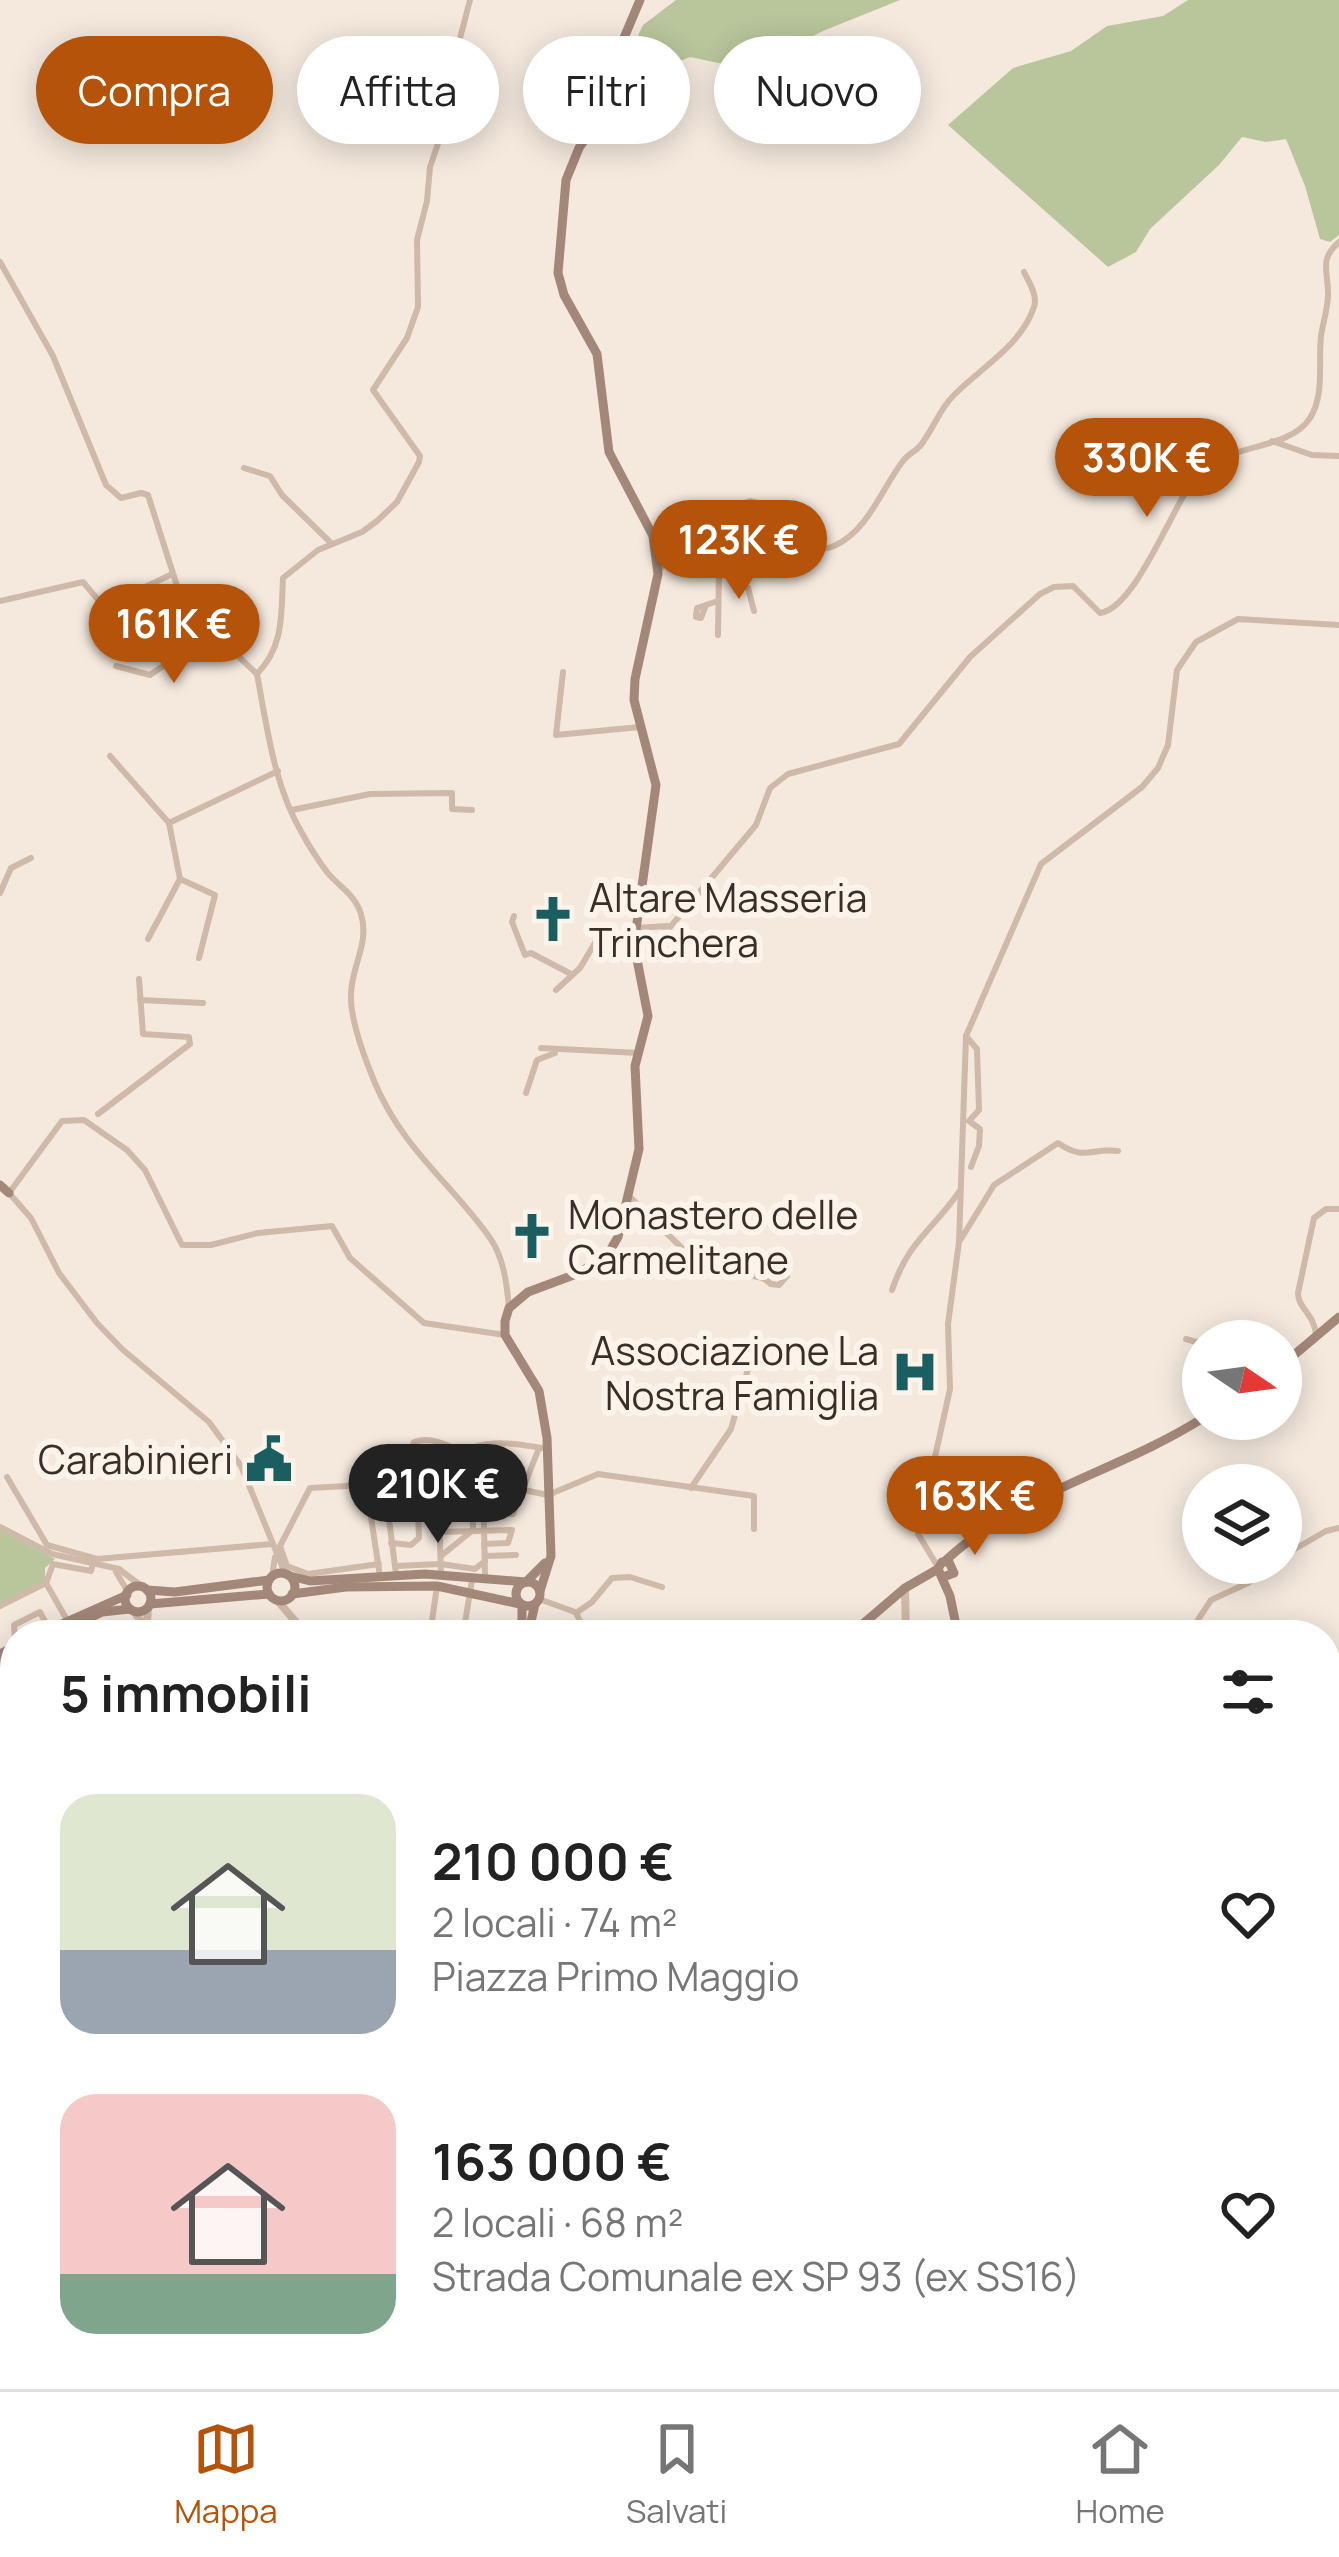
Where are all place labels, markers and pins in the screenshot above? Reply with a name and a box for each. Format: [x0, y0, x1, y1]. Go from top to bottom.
pin: 330K € [1049, 418, 1245, 520]
pin: 123K € [641, 500, 837, 602]
pin: 161K € [76, 584, 272, 686]
place label: Altare Masseria Trinchera [589, 870, 867, 969]
church icon: Altare Masseria Trinchera [528, 894, 578, 944]
place label: Monastero delle Carmelitane [568, 1187, 858, 1286]
church icon: Monastero delle Carmelitane [507, 1211, 557, 1261]
place label: Associazione La Nostra Famiglia [590, 1323, 879, 1422]
hospital icon: Associazione La Nostra Famiglia [890, 1347, 940, 1397]
place label: Carabinieri [38, 1432, 233, 1486]
public building icon: Carabinieri [244, 1434, 294, 1484]
pin: 210K € [340, 1444, 536, 1546]
pin: 163K € [877, 1456, 1073, 1558]

